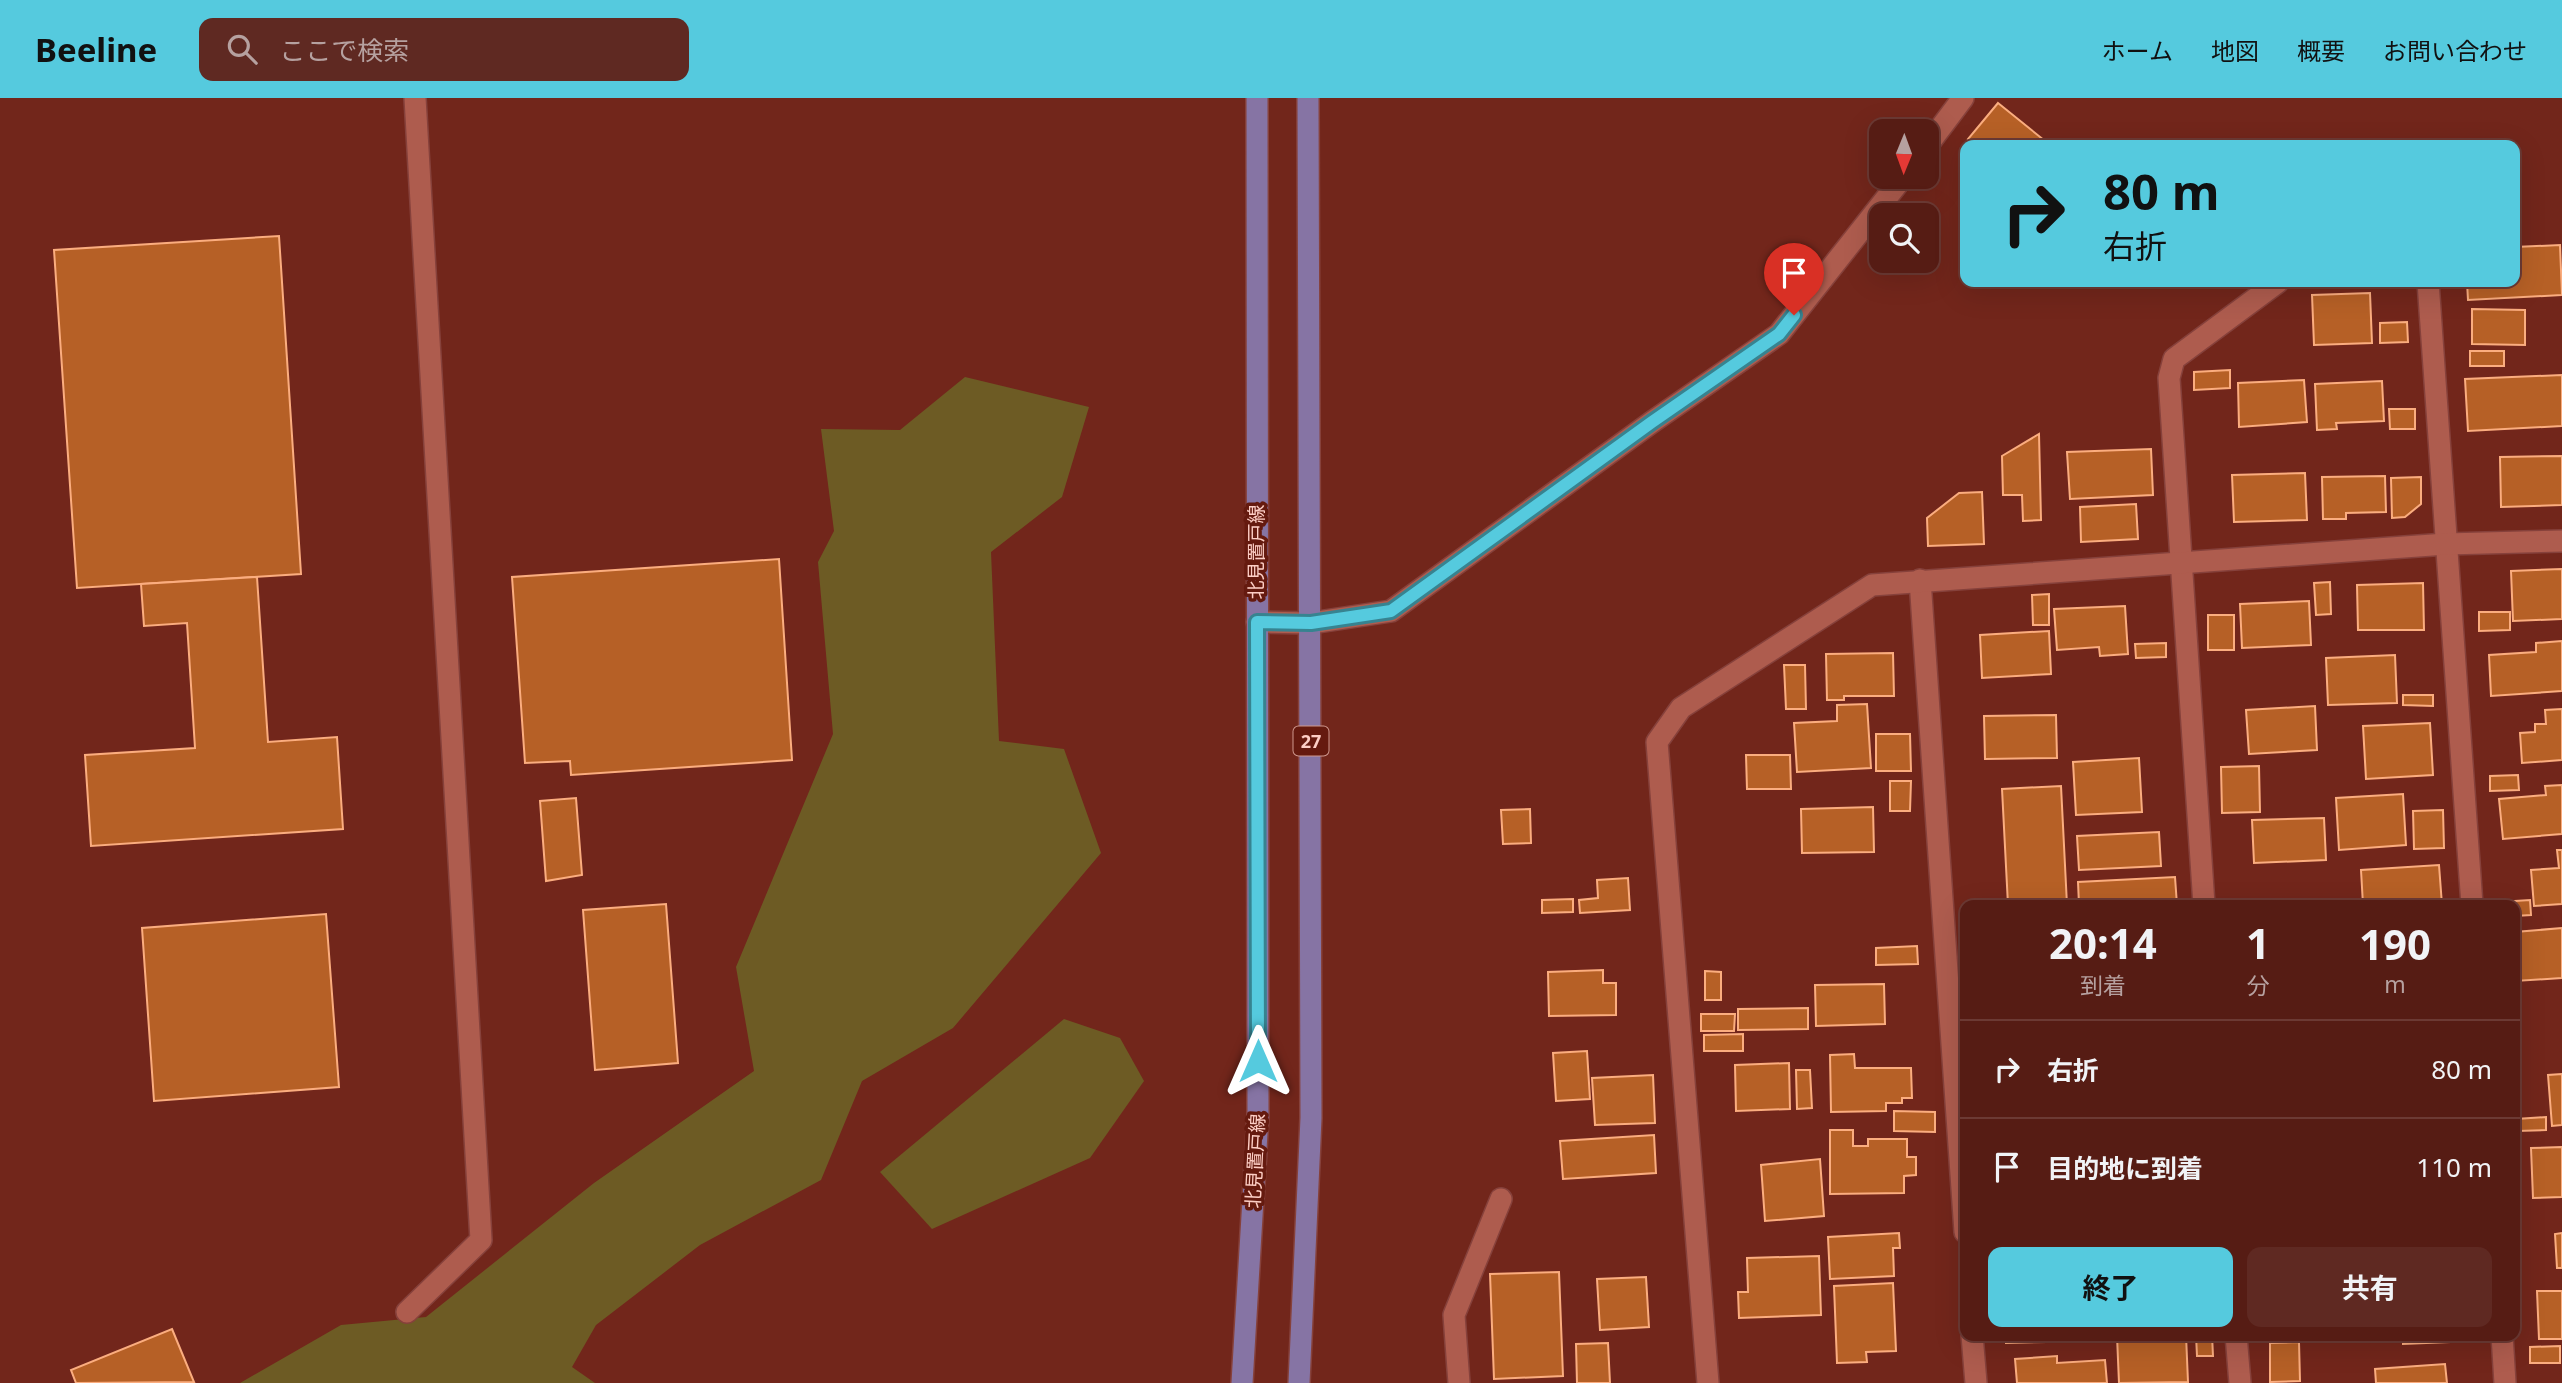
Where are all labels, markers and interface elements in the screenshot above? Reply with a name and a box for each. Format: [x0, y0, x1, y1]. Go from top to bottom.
search box [199, 18, 689, 81]
text: Beeline [35, 27, 157, 72]
icon: search [223, 30, 261, 68]
text: ここで検索 [279, 32, 409, 68]
text: ホーム [2102, 34, 2173, 67]
text: 地図 [2211, 34, 2259, 67]
text: 概要 [2297, 34, 2345, 67]
text: お問い合わせ [2383, 34, 2527, 67]
north arrow [1869, 119, 1939, 189]
map controls [1869, 119, 1939, 273]
text: 80 m [2103, 158, 2220, 224]
icon: right [1988, 168, 2079, 259]
button: search [1869, 203, 1939, 273]
text: 右折 [2103, 224, 2167, 267]
pin [1764, 243, 1824, 315]
icon: arrive [1775, 254, 1813, 292]
street label: 北見置戸線 [1243, 504, 1269, 600]
road number: 27 [1294, 726, 1328, 756]
text: 20:14 [2049, 914, 2157, 971]
text: 1 [2246, 914, 2270, 971]
text: 190 [2359, 915, 2431, 972]
text: m [2384, 968, 2406, 1000]
text: 到着 [2080, 969, 2126, 1001]
text: 分 [2246, 969, 2269, 1001]
position arrow [1221, 1024, 1295, 1098]
icon: right [1988, 1050, 2026, 1088]
text: 80 m [2431, 1051, 2492, 1087]
text: 右折 [2047, 1052, 2099, 1088]
street label: 北見置戸線 [1240, 1113, 1270, 1209]
icon: arrive [1988, 1148, 2026, 1186]
text: 110 m [2416, 1149, 2492, 1185]
text: 目的地に到着 [2047, 1150, 2203, 1186]
button: 終了 [1988, 1247, 2233, 1327]
button: 共有 [2247, 1247, 2492, 1327]

